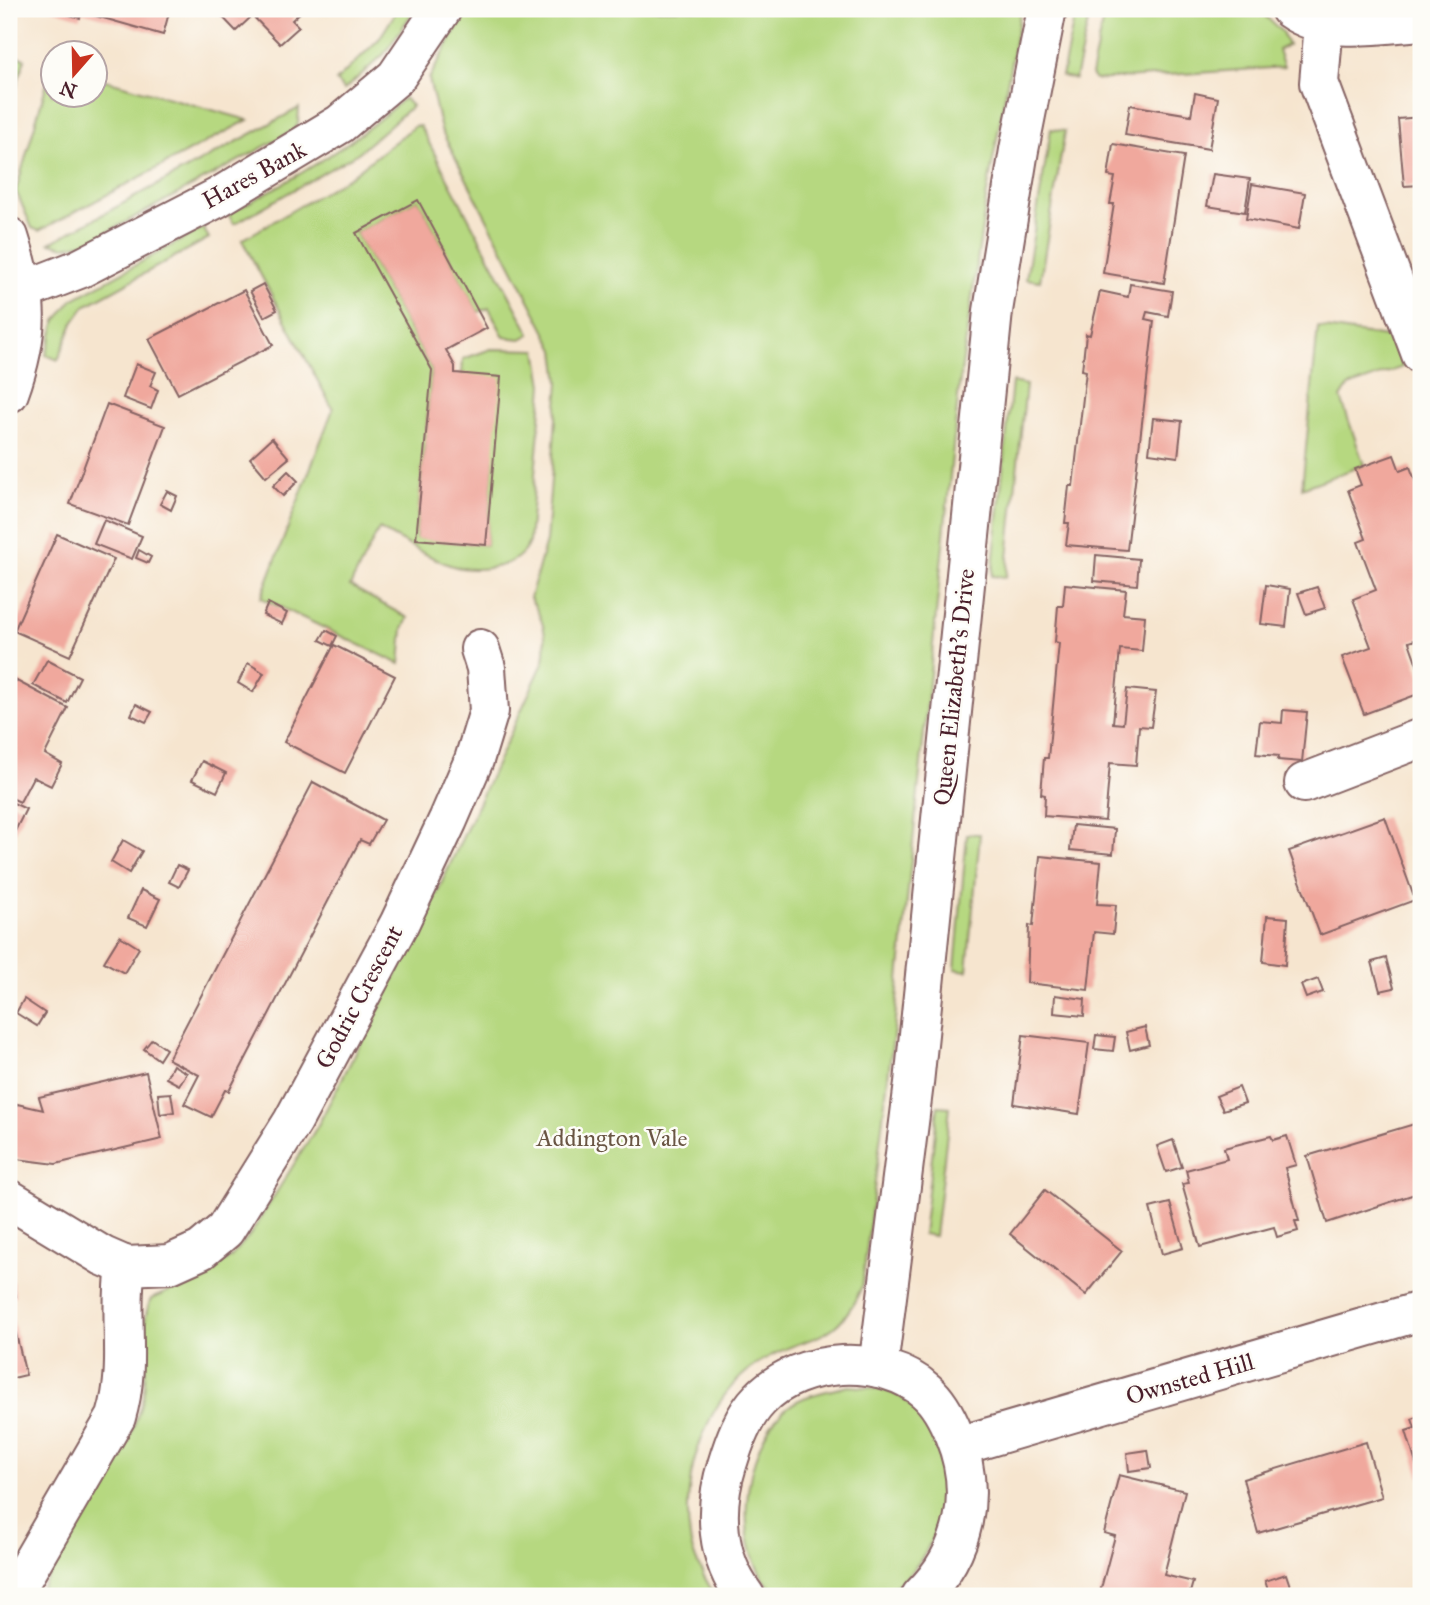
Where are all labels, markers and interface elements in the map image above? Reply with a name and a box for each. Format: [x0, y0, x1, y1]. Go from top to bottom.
north arrow [38, 38, 108, 108]
text: N [57, 76, 80, 103]
street label: Hares Bank [197, 134, 312, 216]
street label: Queen Elizabeth's Drive [927, 567, 981, 807]
street label: Godric Crescent [309, 920, 410, 1074]
park label: Addington Vale [535, 1123, 688, 1153]
street label: Ownsted Hill [1123, 1346, 1258, 1412]

